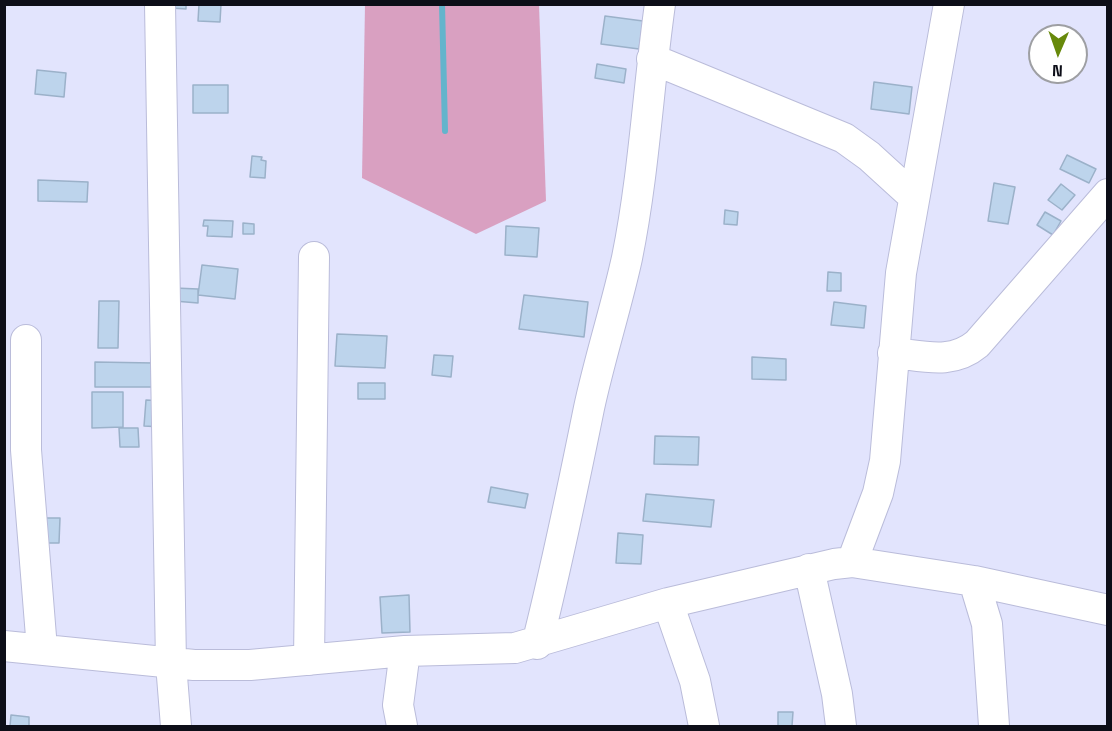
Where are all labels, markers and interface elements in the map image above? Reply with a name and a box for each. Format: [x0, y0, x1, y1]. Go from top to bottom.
north arrow [1028, 24, 1088, 84]
text: N [1052, 60, 1063, 81]

